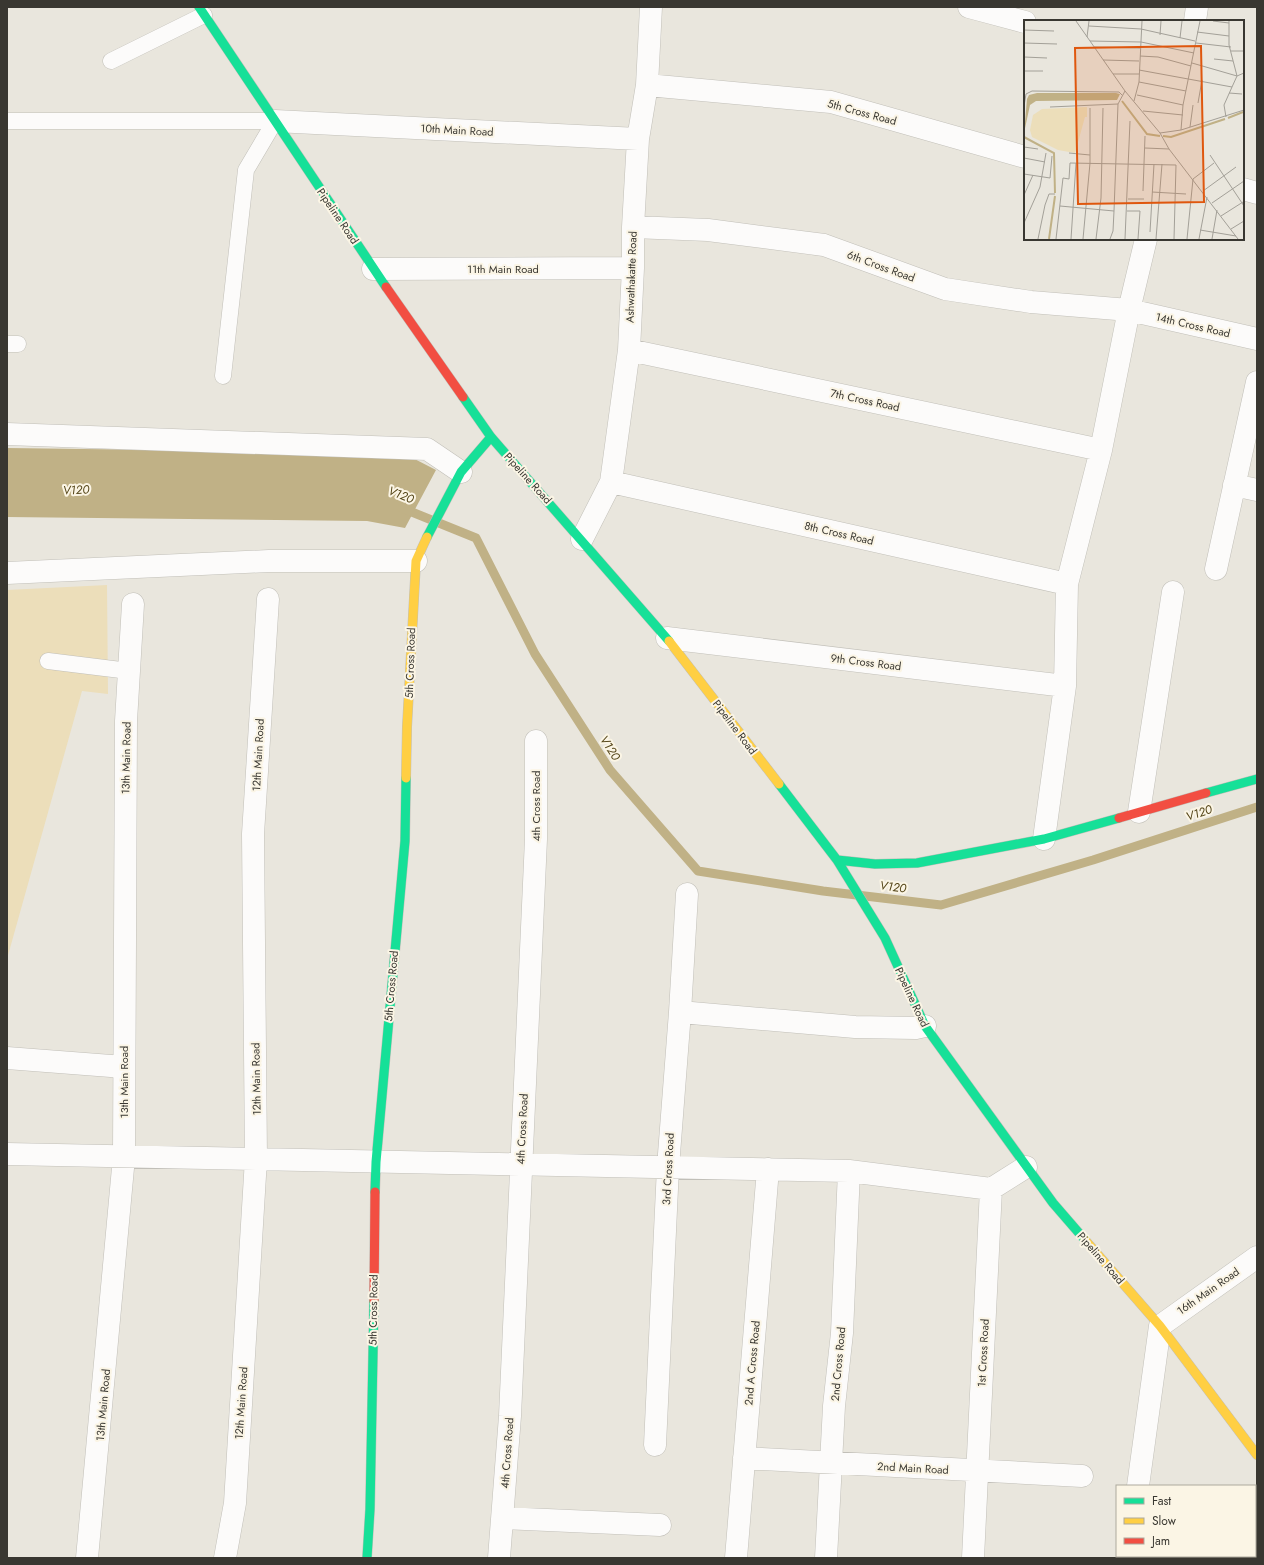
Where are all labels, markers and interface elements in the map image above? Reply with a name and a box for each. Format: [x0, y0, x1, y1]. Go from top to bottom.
inset map [1024, 20, 1244, 240]
street label: 5th Cross Road [826, 95, 898, 129]
street label: 10th Main Road [420, 120, 494, 140]
street label: Pipeline Road [313, 185, 363, 247]
street label: Ashwathakatte Road [621, 231, 641, 323]
street label: 6th Cross Road [845, 246, 917, 286]
street label: 11th Main Road [467, 261, 539, 277]
street label: 14th Cross Road [1154, 309, 1232, 341]
street label: 7th Cross Road [829, 385, 901, 415]
street label: Pipeline Road [500, 449, 556, 507]
water label: V120 [62, 481, 90, 499]
water label: V120 [385, 482, 417, 508]
street label: 8th Cross Road [803, 517, 875, 549]
street label: 5th Cross Road [401, 627, 419, 699]
street label: 9th Cross Road [830, 650, 902, 674]
street label: Pipeline Road [709, 696, 761, 758]
street label: 12th Main Road [248, 718, 268, 792]
street label: 13th Main Road [117, 722, 135, 794]
water label: V120 [595, 732, 625, 764]
street label: 4th Cross Road [528, 770, 544, 842]
water label: V120 [1184, 800, 1214, 826]
water label: V120 [879, 876, 907, 898]
street label: 5th Cross Road [380, 950, 402, 1022]
street label: Pipeline Road [891, 964, 933, 1030]
street label: 12th Main Road [247, 1042, 265, 1116]
street label: 13th Main Road [116, 1046, 132, 1118]
street label: 4th Cross Road [512, 1093, 532, 1165]
street label: 3rd Cross Road [658, 1132, 678, 1206]
street label: Pipeline Road [1074, 1228, 1128, 1288]
street label: 16th Main Road [1174, 1264, 1242, 1318]
street label: 5th Cross Road [364, 1274, 382, 1346]
street label: 1st Cross Road [973, 1318, 993, 1388]
street label: 2nd A Cross Road [740, 1320, 764, 1406]
street label: 2nd Cross Road [827, 1326, 849, 1402]
street label: 12th Main Road [230, 1366, 252, 1440]
street label: 13th Main Road [92, 1368, 114, 1442]
street label: 4th Cross Road [497, 1417, 517, 1489]
street label: 2nd Main Road [877, 1458, 949, 1478]
legend [1116, 1485, 1256, 1557]
text: Fast [1152, 1492, 1171, 1510]
text: Slow [1152, 1512, 1177, 1530]
text: Jam [1150, 1532, 1170, 1550]

